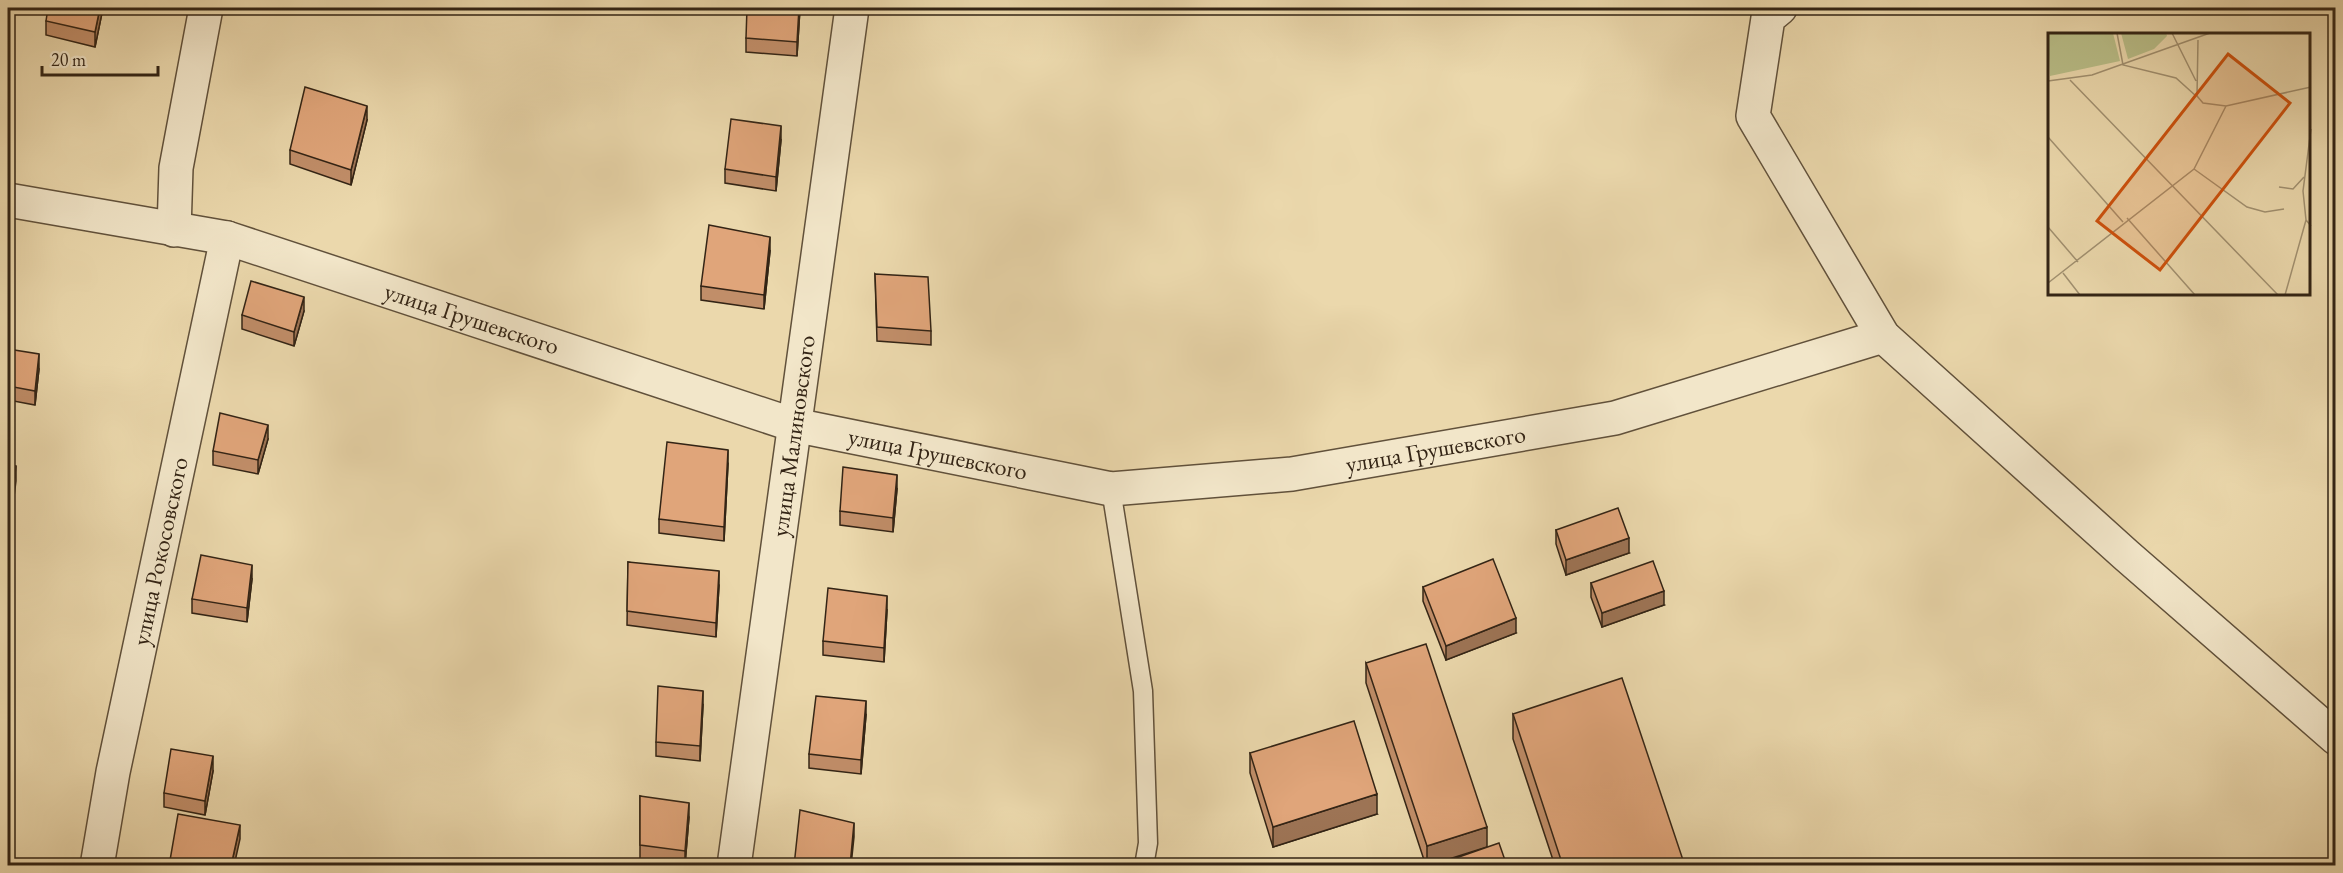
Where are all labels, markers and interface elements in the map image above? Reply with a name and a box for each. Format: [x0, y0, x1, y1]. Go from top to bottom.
inset map [2048, 33, 2310, 296]
scale bar [42, 39, 158, 77]
text: 20 m [51, 48, 86, 71]
street label: улица Грушевского [381, 275, 563, 362]
street label: улица Малиновского [763, 333, 822, 539]
street label: улица Грушевского [1343, 418, 1528, 479]
street label: улица Грушевского [846, 420, 1030, 487]
street label: улица Рокосовского [124, 454, 195, 648]

